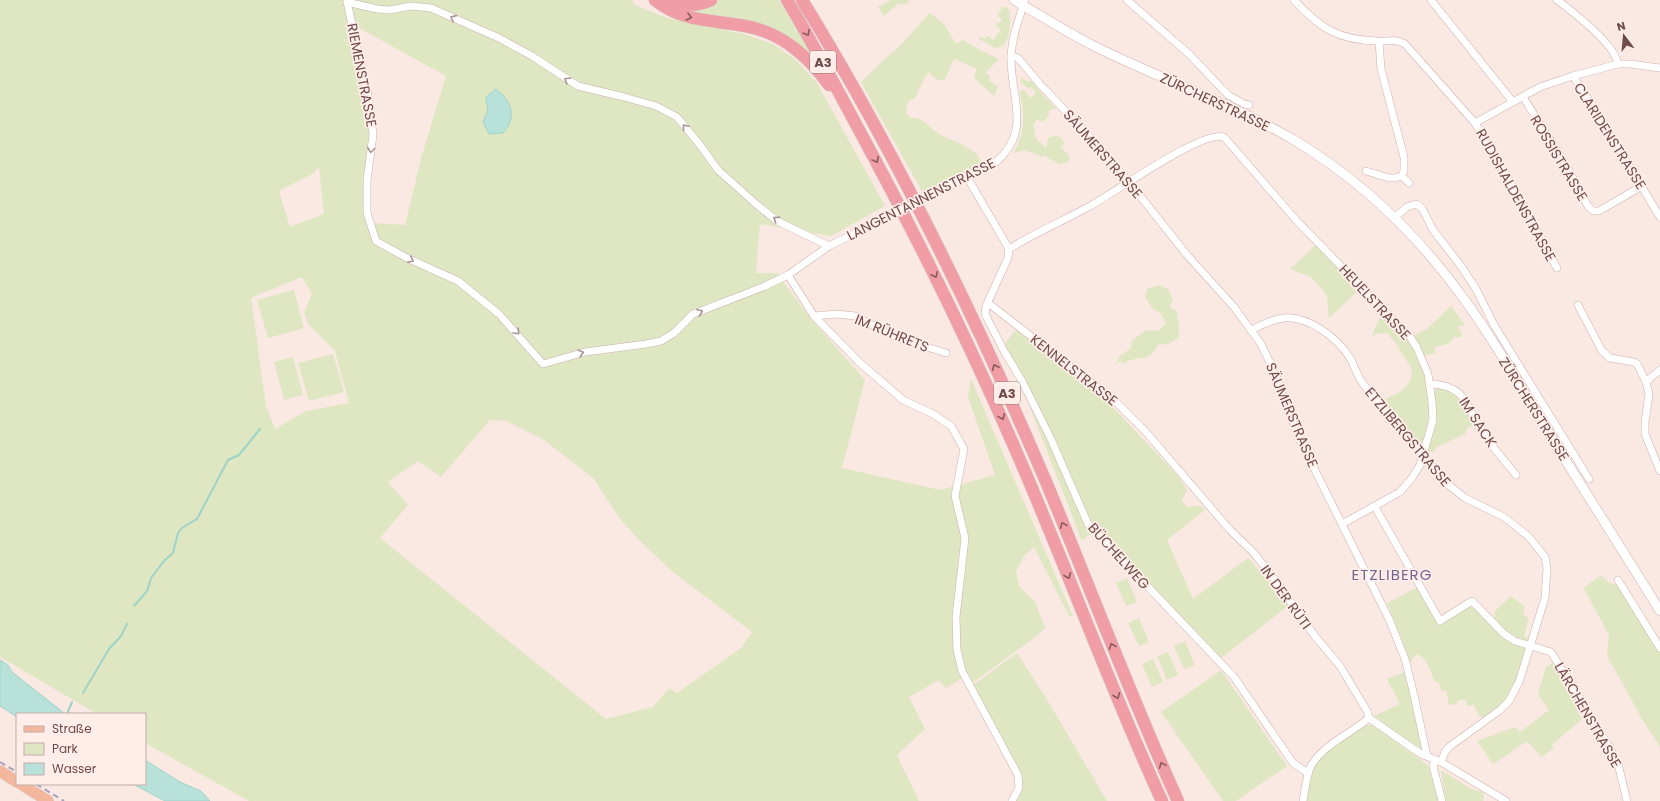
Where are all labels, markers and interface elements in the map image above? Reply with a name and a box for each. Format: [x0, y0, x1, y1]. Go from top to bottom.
one-way arrow [686, 12, 693, 21]
one-way arrow [449, 14, 456, 22]
north arrow [1604, 16, 1644, 56]
text: N [1615, 18, 1627, 35]
street label: RIEMENSTRASSE [342, 21, 382, 129]
one-way arrow [802, 29, 809, 37]
road number: A3 [810, 51, 836, 73]
street label: ZÜRCHERSTRASSE [1157, 68, 1273, 136]
one-way arrow [564, 77, 571, 84]
street label: CLARIDENSTRASSE [1569, 79, 1651, 193]
street label: SÄUMERSTRASSE [1059, 105, 1147, 203]
street label: ROSSISTRASSE [1526, 111, 1592, 205]
one-way arrow [682, 124, 689, 132]
street label: RUDISHALDENSTRASSE [1471, 125, 1561, 265]
one-way arrow [367, 147, 376, 153]
street label: LANGENTANNENSTRASSE [843, 153, 999, 245]
one-way arrow [871, 156, 878, 163]
one-way arrow [773, 217, 780, 224]
one-way arrow [406, 255, 414, 263]
street label: HEUELSTRASSE [1335, 260, 1415, 344]
one-way arrow [930, 271, 938, 279]
one-way arrow [696, 308, 703, 316]
street label: IM RÜHRETS [852, 309, 932, 357]
one-way arrow [512, 328, 519, 335]
street label: KENNELSTRASSE [1026, 330, 1122, 410]
one-way arrow [577, 349, 584, 358]
street label: ZÜRCHERSTRASSE [1494, 353, 1574, 465]
street label: SÄUMERSTRASSE [1261, 359, 1323, 471]
one-way arrow [992, 364, 1000, 371]
road number: A3 [994, 382, 1020, 404]
street label: ETZLIBERGSTRASSE [1360, 383, 1456, 491]
street label: IM SACK [1454, 393, 1502, 451]
one-way arrow [997, 414, 1005, 421]
street label: BÜCHELWEG [1084, 518, 1154, 594]
one-way arrow [1060, 522, 1068, 529]
street label: IN DER RÜTI [1256, 561, 1316, 633]
district label: ETZLIBERG [1352, 564, 1432, 585]
one-way arrow [1063, 571, 1071, 579]
one-way arrow [1108, 642, 1116, 649]
street label: LÄRCHENSTRASSE [1550, 659, 1626, 771]
one-way arrow [1112, 693, 1120, 700]
legend [16, 713, 146, 785]
text: Straße [52, 720, 92, 737]
text: Park [52, 740, 79, 757]
text: Wasser [52, 760, 97, 777]
one-way arrow [1159, 762, 1167, 770]

